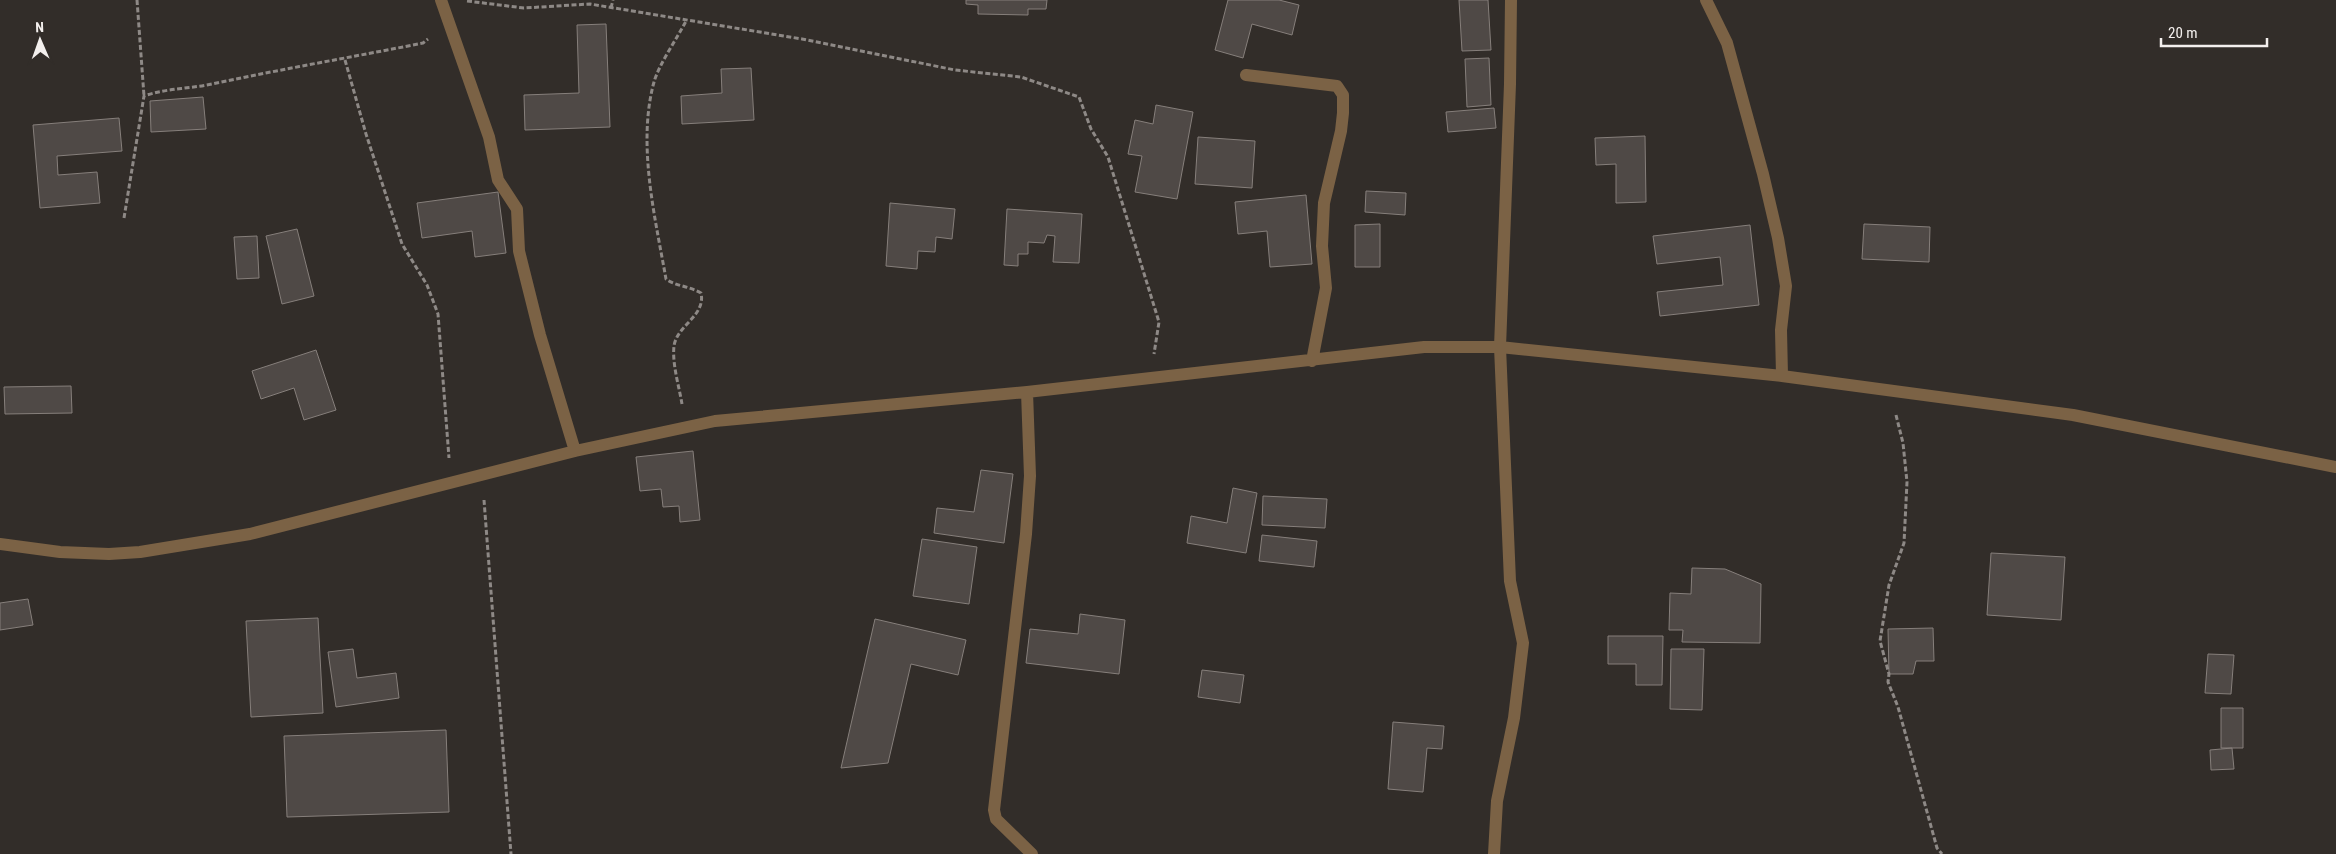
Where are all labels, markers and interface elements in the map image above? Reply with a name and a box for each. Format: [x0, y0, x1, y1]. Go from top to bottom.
north arrow [15, 15, 65, 65]
scale bar [2161, 15, 2267, 47]
text: N [35, 19, 44, 35]
text: 20 m [2168, 24, 2198, 42]

